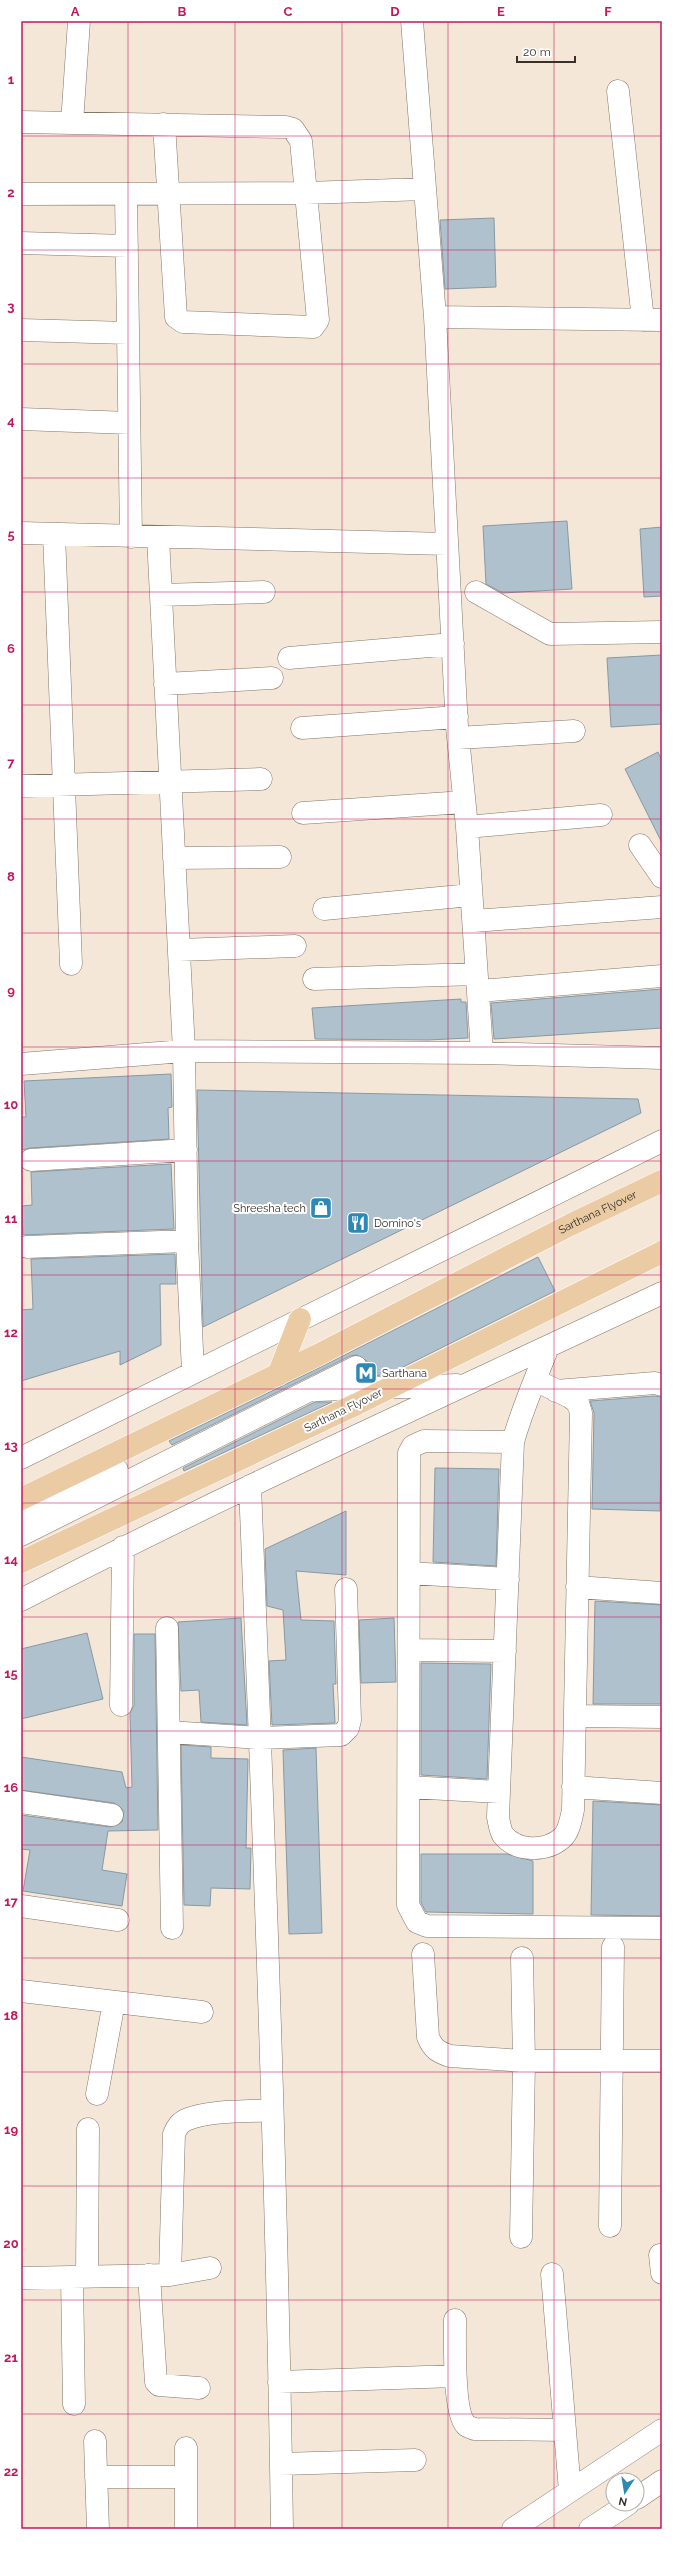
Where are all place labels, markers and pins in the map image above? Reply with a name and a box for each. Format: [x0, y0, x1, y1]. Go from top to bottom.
shop icon: Shreesha tech [308, 1195, 334, 1221]
place label: Shreesha tech [233, 1202, 306, 1215]
restaurant icon: Domino's [345, 1210, 371, 1236]
place label: Domino's [374, 1217, 421, 1230]
metro station icon: Sarthana [353, 1360, 379, 1386]
place label: Sarthana [382, 1367, 427, 1380]

